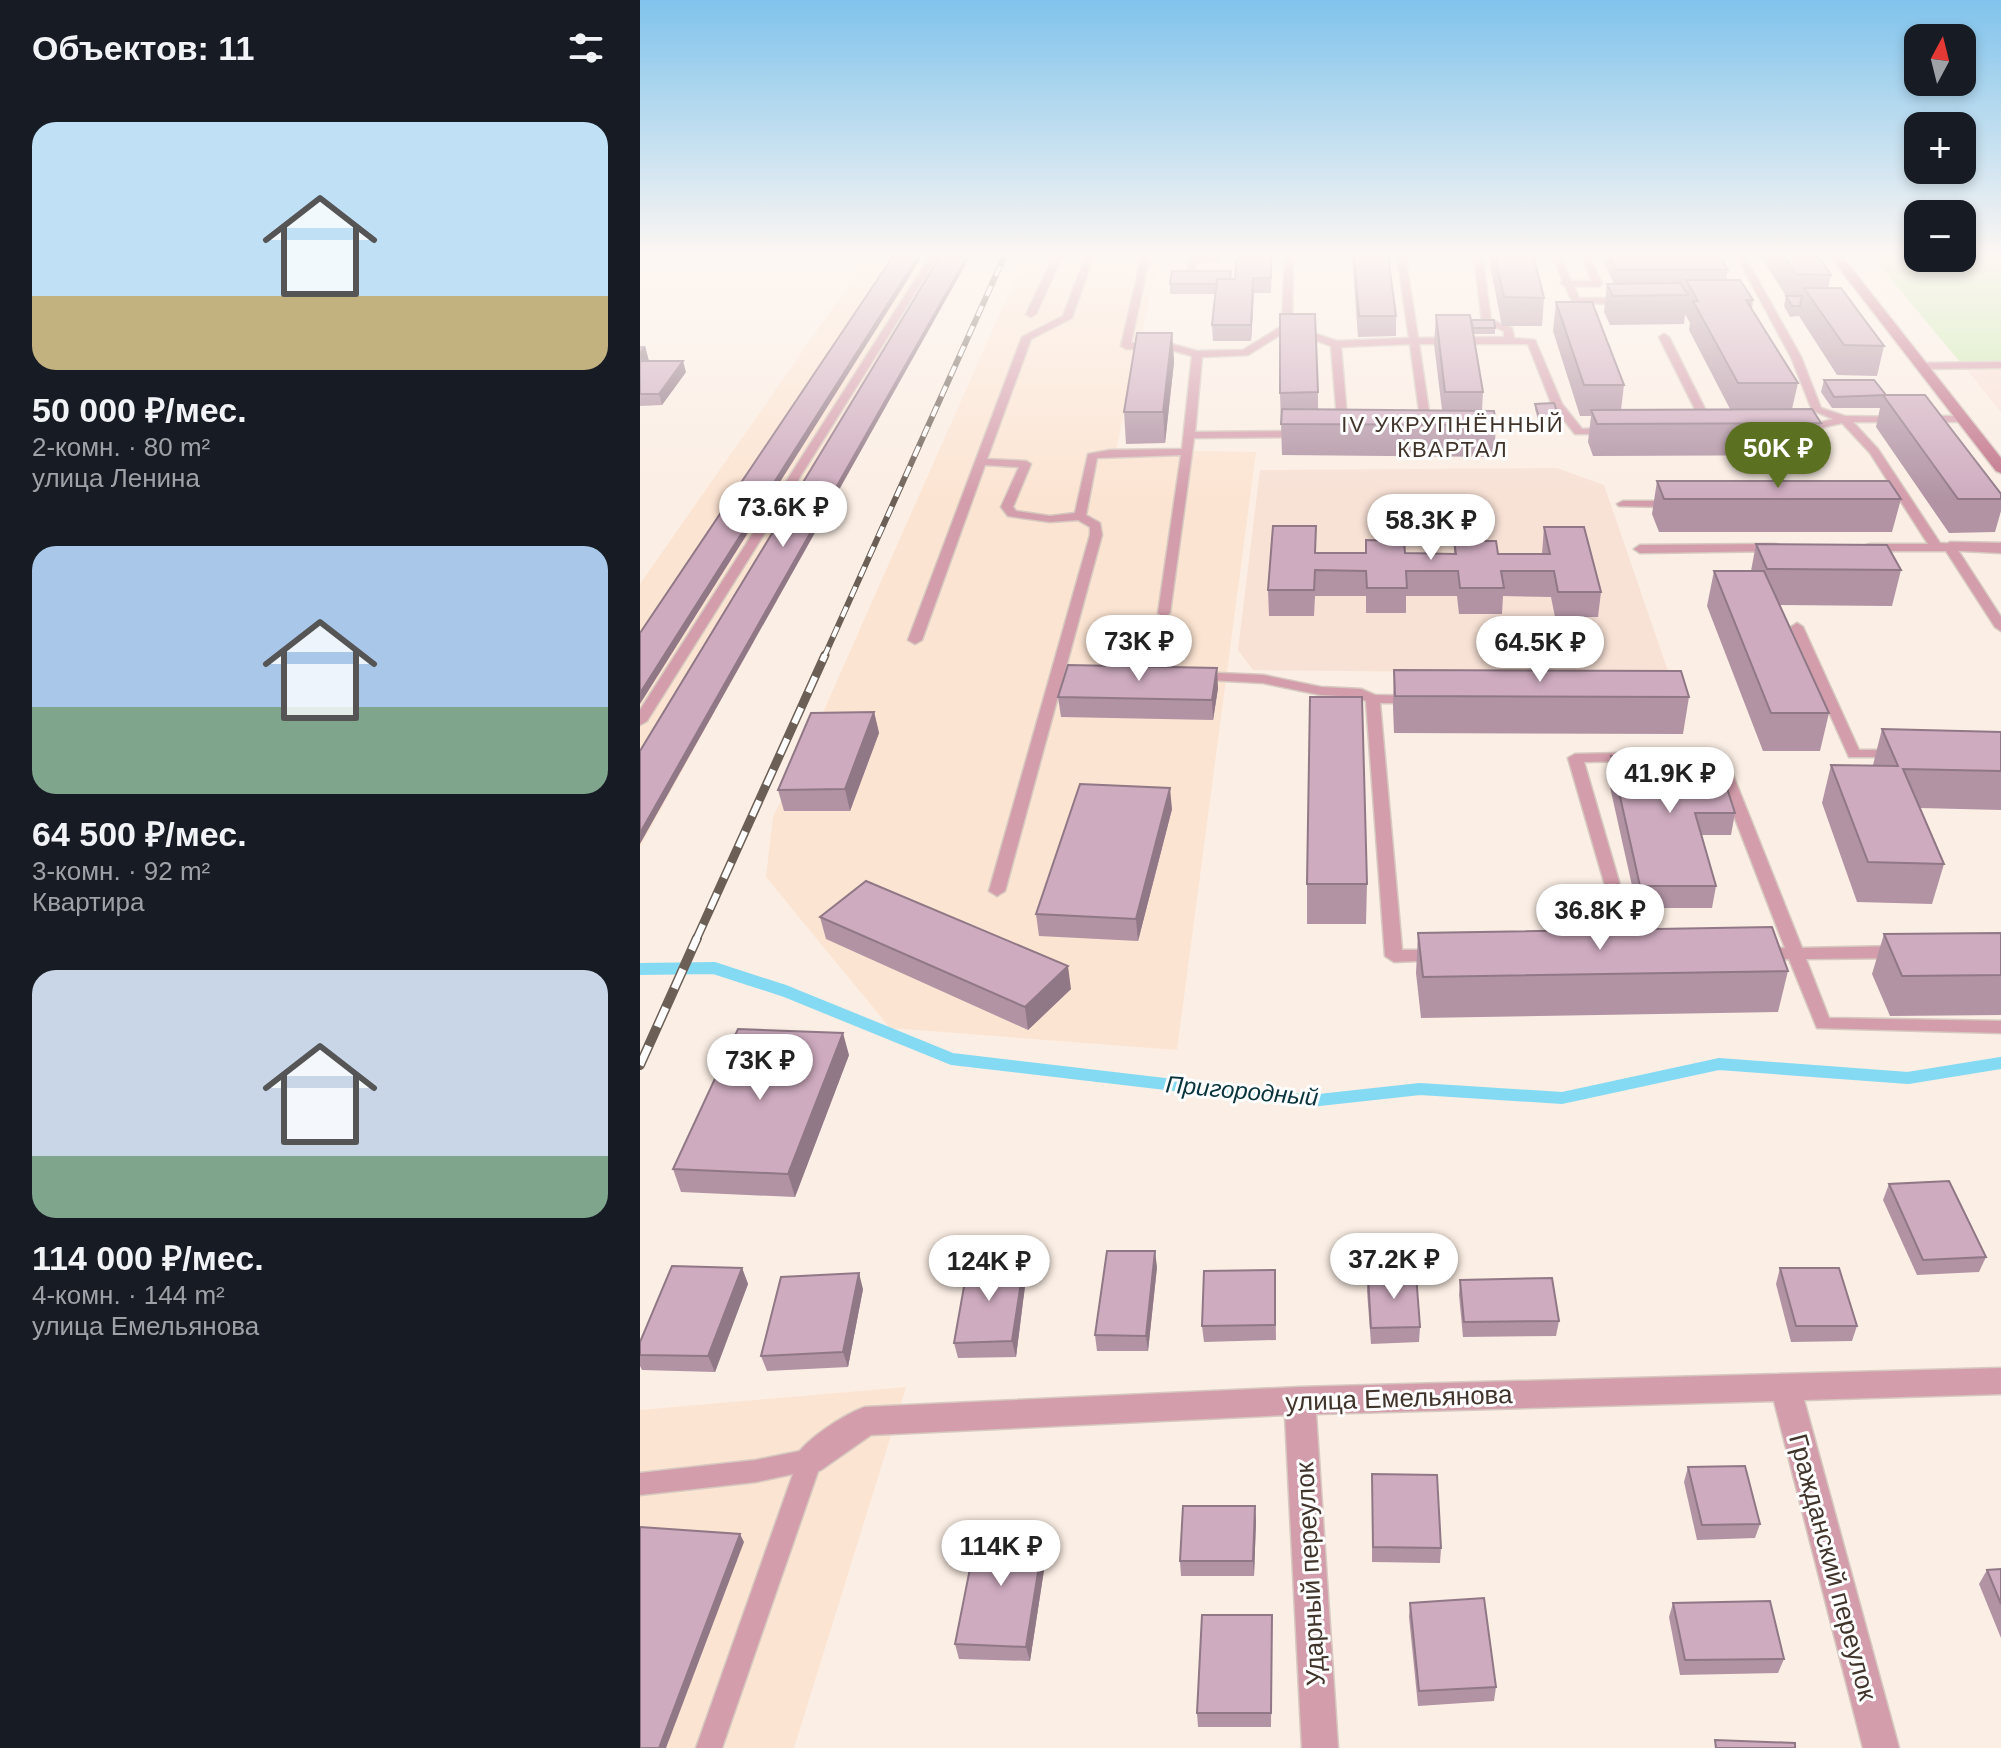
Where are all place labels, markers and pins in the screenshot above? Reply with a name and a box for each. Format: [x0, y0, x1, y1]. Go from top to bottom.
pin: 50K ₽ [1722, 422, 1834, 490]
pin: 73.6K ₽ [709, 481, 857, 549]
pin: 58.3K ₽ [1357, 494, 1505, 562]
pin: 73K ₽ [1083, 615, 1195, 683]
pin: 64.5K ₽ [1466, 616, 1614, 684]
pin: 41.9K ₽ [1596, 747, 1744, 815]
pin: 36.8K ₽ [1526, 884, 1674, 952]
pin: 73K ₽ [704, 1034, 816, 1102]
pin: 37.2K ₽ [1320, 1233, 1468, 1301]
pin: 124K ₽ [924, 1235, 1054, 1303]
pin: 114K ₽ [936, 1520, 1066, 1588]

